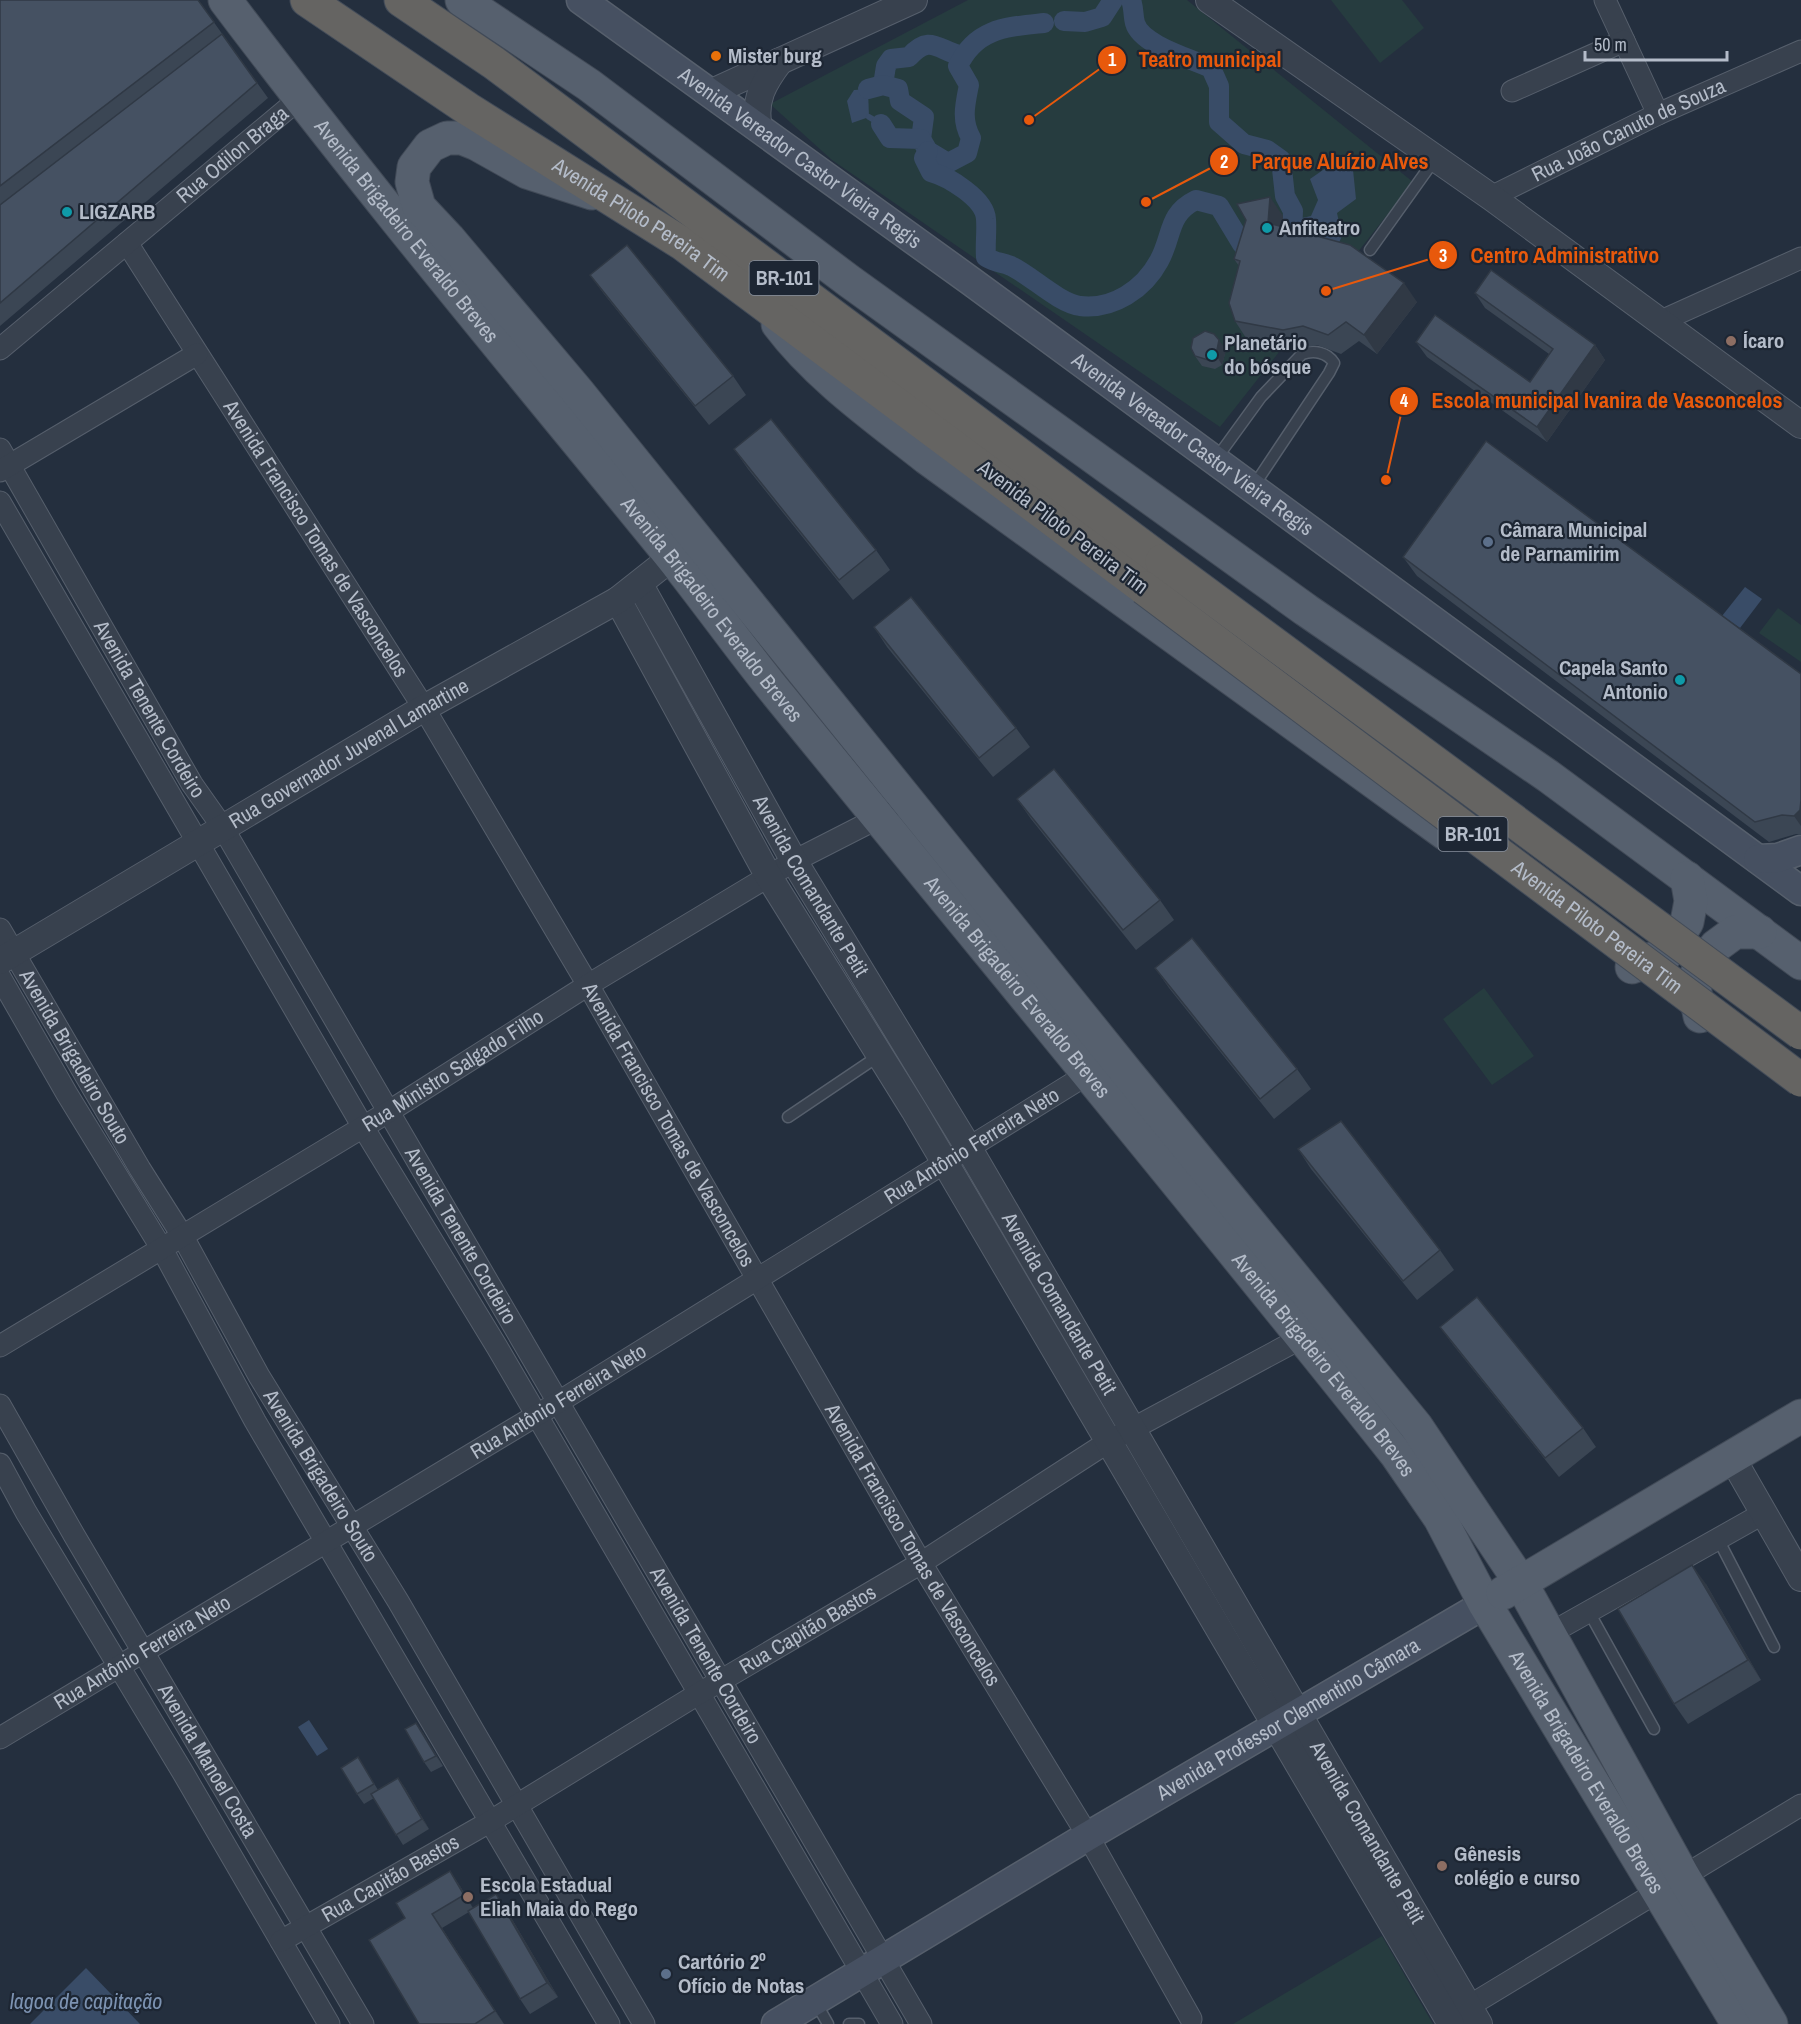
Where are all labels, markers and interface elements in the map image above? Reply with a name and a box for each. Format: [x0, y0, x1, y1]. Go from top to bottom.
scale bar [1585, 24, 1728, 62]
text: 50 m [1594, 32, 1627, 57]
callout: Teatro municipal [1097, 40, 1294, 80]
place label: Mister burg [728, 41, 822, 70]
text: Teatro municipal [1138, 44, 1282, 74]
text: 1 [1108, 47, 1117, 72]
marker: Mister burg [709, 49, 723, 63]
street label: Avenida Vereador Castor Vieira Regis [672, 59, 928, 255]
street label: Rua João Canuto de Souza [1527, 71, 1730, 189]
street label: Rua Odilon Braga [170, 99, 295, 210]
street label: Avenida Brigadeiro Everaldo Breves [307, 112, 506, 349]
callout: Parque Aluízio Alves [1209, 141, 1441, 181]
text: Parque Aluízio Alves [1251, 146, 1429, 176]
text: 2 [1220, 149, 1228, 174]
street label: Avenida Piloto Pereira Tim [546, 150, 736, 288]
place label: LIGZARB [79, 197, 156, 226]
marker: LIGZARB [60, 205, 74, 219]
place label: Anfiteatro [1279, 213, 1360, 242]
marker: Anfiteatro [1260, 221, 1274, 235]
callout: Centro Administrativo [1428, 235, 1671, 275]
text: Centro Administrativo [1471, 240, 1659, 270]
text: 3 [1439, 243, 1447, 268]
road number: BR-101 [750, 261, 818, 295]
place label: Ícaro [1743, 326, 1784, 355]
place label: Planetário do bósque [1224, 328, 1311, 381]
marker: Ícaro [1724, 334, 1738, 348]
street label: Avenida Vereador Castor Vieira Regis [1065, 345, 1320, 542]
marker: Planetário do bósque [1205, 348, 1219, 362]
callout: Escola municipal Ivanira de Vasconcelos [1389, 381, 1794, 421]
text: Escola municipal Ivanira de Vasconcelos [1432, 385, 1783, 415]
text: 4 [1400, 388, 1409, 413]
street label: Avenida Francisco Tomas de Vasconcelos [216, 393, 416, 683]
street label: Avenida Piloto Pereira Tim [971, 452, 1155, 600]
street label: Avenida Brigadeiro Everaldo Breves [614, 490, 810, 728]
place label: Câmara Municipal de Parnamirim [1500, 515, 1647, 568]
marker: Câmara Municipal de Parnamirim [1481, 535, 1495, 549]
street label: Avenida Tenente Cordeiro [87, 614, 212, 804]
place label: Capela Santo Antonio [1559, 653, 1668, 706]
street label: Rua Governador Juvenal Lamartine [223, 671, 474, 835]
marker: Capela Santo Antonio [1673, 673, 1687, 687]
street label: Avenida Comandante Petit [746, 789, 876, 982]
road number: BR-101 [1438, 817, 1508, 851]
street label: Avenida Piloto Pereira Tim [1505, 853, 1689, 1000]
street label: Avenida Brigadeiro Everaldo Breves [917, 869, 1117, 1104]
street label: Avenida Brigadeiro Souto [12, 963, 137, 1149]
street label: Avenida Francisco Tomas de Vasconcelos [575, 976, 762, 1272]
street label: Rua Ministro Salgado Filho [356, 1002, 549, 1138]
street label: Rua Antônio Ferreira Neto [878, 1080, 1065, 1211]
street label: Avenida Tenente Cordeiro [398, 1141, 524, 1329]
street label: Avenida Comandante Petit [995, 1206, 1124, 1400]
street label: Avenida Brigadeiro Everaldo Breves [1225, 1245, 1422, 1482]
street label: Rua Antônio Ferreira Neto [465, 1336, 652, 1466]
street label: Avenida Brigadeiro Souto [256, 1383, 385, 1567]
street label: Avenida Francisco Tomas de Vasconcelos [818, 1397, 1008, 1692]
street label: Avenida Tenente Cordeiro [643, 1560, 769, 1749]
street label: Rua Capitão Bastos [734, 1578, 881, 1681]
street label: Rua Antônio Ferreira Neto [48, 1588, 236, 1716]
street label: Avenida Professor Clementino Câmara [1150, 1630, 1425, 1807]
street label: Avenida Brigadeiro Everaldo Breves [1502, 1644, 1671, 1899]
street label: Avenida Manoel Costa [151, 1678, 265, 1843]
street label: Avenida Comandante Petit [1303, 1735, 1432, 1929]
street label: Rua Capitão Bastos [316, 1827, 464, 1929]
place label: Gênesis colégio e curso [1454, 1839, 1580, 1892]
marker: Gênesis colégio e curso [1435, 1859, 1449, 1873]
place label: Escola Estadual Eliah Maia do Rego [480, 1870, 638, 1923]
marker: Escola Estadual Eliah Maia do Rego [461, 1890, 475, 1904]
place label: Cartório 2º Ofício de Notas [678, 1947, 804, 2000]
marker: Cartório 2º Ofício de Notas [659, 1967, 673, 1981]
water label: lagoa de capitação [10, 1986, 162, 2016]

